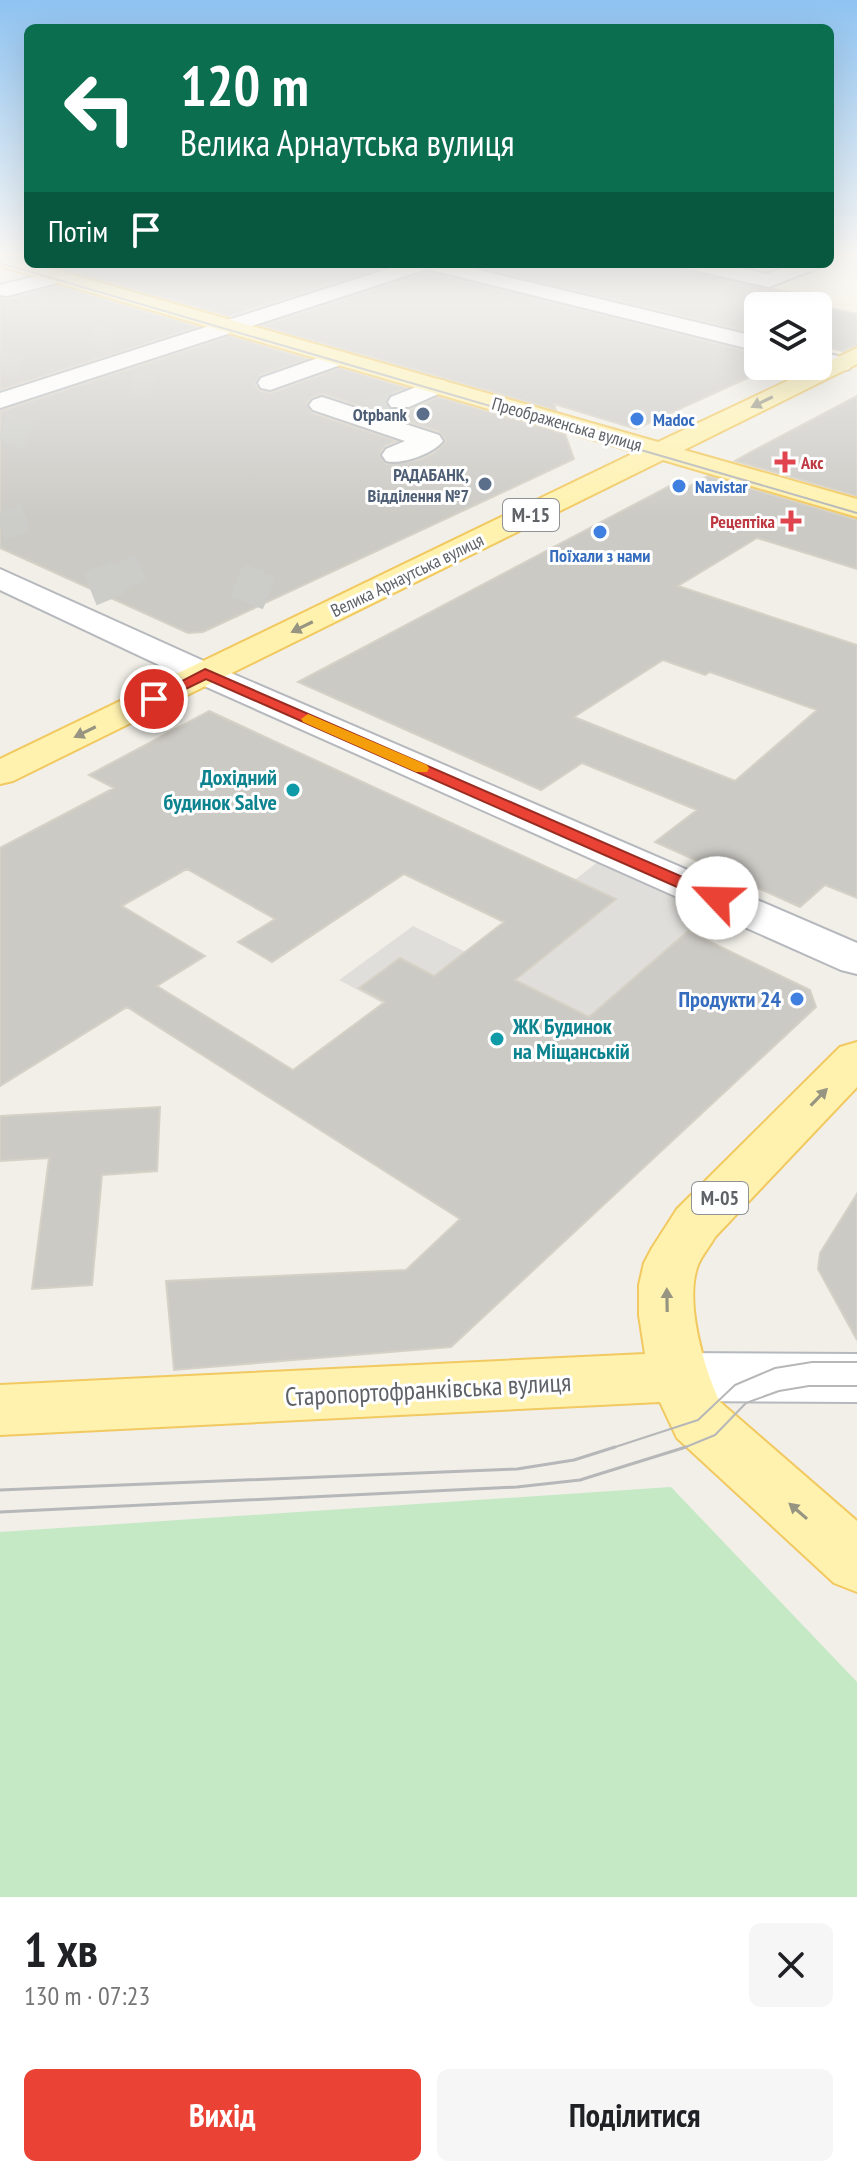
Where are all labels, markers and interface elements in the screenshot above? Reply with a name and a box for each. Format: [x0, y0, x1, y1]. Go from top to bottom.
text: 120 m [180, 49, 309, 121]
icon: left [48, 56, 152, 160]
text: Велика Арнаутська вулиця [180, 119, 514, 166]
icon: arrive [124, 208, 168, 252]
text: Потім [48, 211, 108, 250]
map controls [744, 292, 832, 380]
button: layers [744, 292, 832, 380]
street label: Преображенська вулиця [489, 392, 645, 456]
one-way arrow [750, 395, 773, 409]
place label: Otpbank [353, 403, 408, 426]
marker: Otpbank [414, 405, 432, 423]
place label: Madoc [653, 408, 695, 431]
marker: Madoc [628, 410, 646, 428]
place label: Акс [800, 451, 824, 474]
marker: Акс [776, 453, 794, 471]
place label: РАДАБАНК, Відділення №7 [368, 463, 469, 507]
marker: РАДАБАНК, Відділення №7 [476, 475, 494, 493]
place label: Navistar [695, 475, 748, 498]
marker: Navistar [670, 477, 688, 495]
road number: М-15 [503, 499, 559, 531]
place label: Рецептіка [710, 510, 775, 533]
marker: Рецептіка [782, 512, 800, 530]
marker: Поїхали з нами [591, 523, 609, 541]
street label: Велика Арнаутська вулиця [327, 528, 487, 622]
place label: Поїхали з нами [550, 544, 650, 567]
one-way arrow [290, 620, 313, 633]
pin [120, 665, 188, 733]
icon: arrive [132, 677, 176, 721]
one-way arrow [73, 725, 96, 739]
place label: Дохідний будинок Salve [164, 763, 277, 816]
marker: Дохідний будинок Salve [284, 781, 302, 799]
position arrow [675, 856, 759, 940]
place label: Продукти 24 [679, 985, 781, 1013]
marker: Продукти 24 [788, 990, 806, 1008]
place label: ЖК Будинок на Міщанській [512, 1012, 630, 1065]
marker: ЖК Будинок на Міщанській [488, 1030, 506, 1048]
one-way arrow [809, 1088, 827, 1107]
road number: М-05 [692, 1182, 748, 1214]
one-way arrow [661, 1287, 673, 1312]
street label: Старопортофранківська вулиця [284, 1365, 572, 1413]
one-way arrow [789, 1503, 809, 1520]
text: 1 хв [24, 1918, 98, 1980]
button: close [749, 1923, 833, 2007]
text: 130 m · 07:23 [24, 1979, 150, 2012]
button: Вихід [24, 2069, 421, 2161]
button: Поділитися [437, 2069, 833, 2161]

